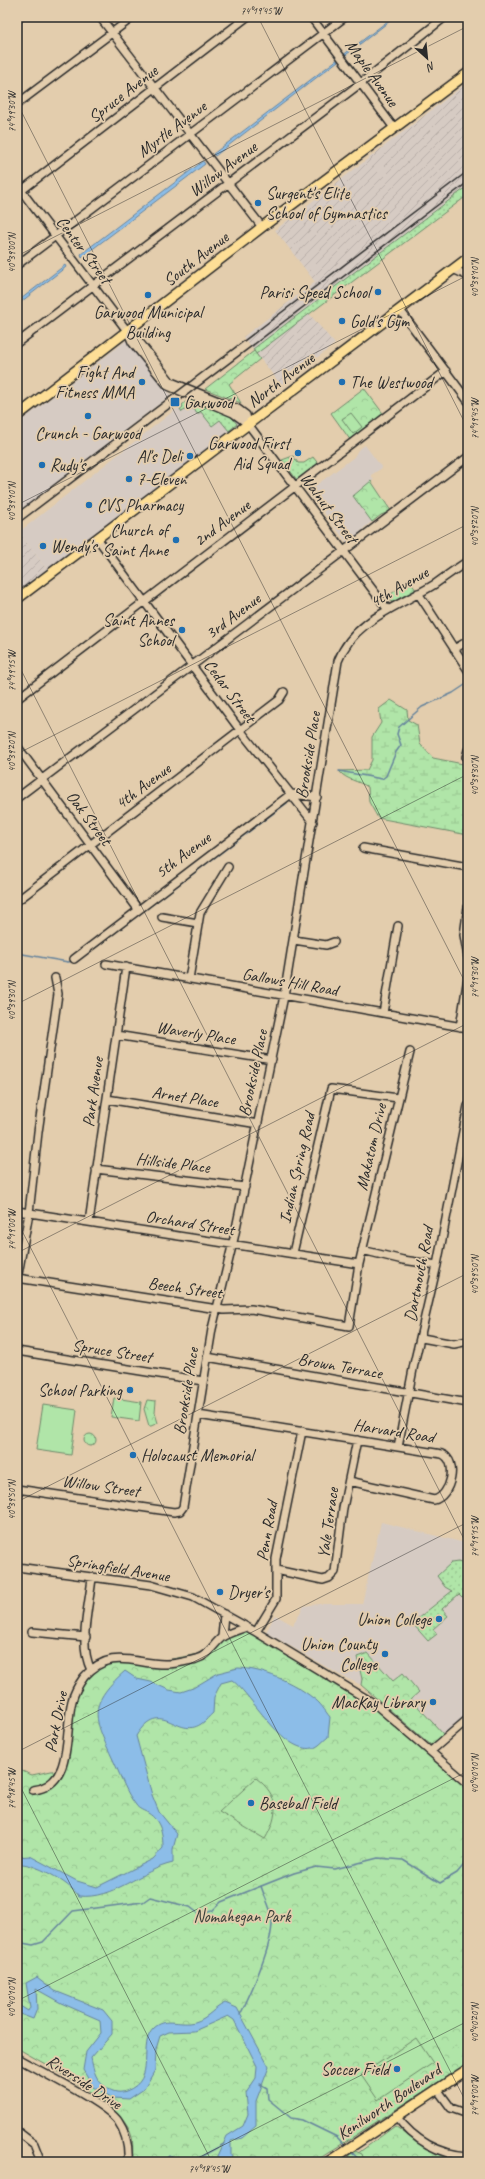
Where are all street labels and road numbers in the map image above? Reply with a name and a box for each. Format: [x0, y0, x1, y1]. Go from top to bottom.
street label: Maple Avenue [341, 35, 404, 112]
street label: Spruce Avenue [84, 60, 163, 128]
street label: Myrtle Avenue [133, 95, 212, 162]
street label: Willow Avenue [185, 136, 262, 201]
street label: Center Street [52, 212, 118, 290]
street label: South Avenue [159, 226, 234, 291]
street label: North Avenue [243, 347, 320, 412]
street label: Walnut Street [296, 468, 364, 549]
street label: 2nd Avenue [190, 494, 256, 551]
street label: 4th Avenue [366, 561, 433, 612]
street label: 3rd Avenue [201, 588, 266, 644]
street label: Cedar Street [199, 655, 262, 729]
street label: Brookside Place [291, 708, 325, 800]
street label: 4th Avenue [111, 757, 176, 814]
street label: Oak Street [62, 787, 118, 851]
street label: 5th Avenue [151, 826, 216, 883]
street label: Gallows Hill Road [241, 963, 342, 1001]
street label: Waverly Place [155, 1016, 238, 1050]
street label: Brookside Place [234, 1026, 273, 1118]
street label: Park Avenue [78, 1054, 108, 1128]
street label: Arnet Place [150, 1081, 221, 1113]
street label: Makatom Drive [351, 1100, 392, 1192]
street label: Indian Spring Road [274, 1107, 321, 1225]
street label: Hillside Place [135, 1148, 212, 1178]
street label: Orchard Street [144, 1206, 238, 1241]
street label: Dartmouth Road [399, 1222, 439, 1323]
street label: Beech Street [147, 1272, 226, 1304]
street label: Spruce Street [71, 1334, 156, 1368]
street label: Brookside Place [169, 1344, 203, 1436]
street label: Brown Terrace [296, 1348, 385, 1384]
street label: Harvard Road [352, 1414, 439, 1448]
street label: Willow Street [61, 1470, 143, 1502]
street label: Yale Terrace [313, 1485, 344, 1560]
street label: Penn Road [251, 1497, 283, 1563]
street label: Springfield Avenue [65, 1550, 172, 1587]
street label: Park Drive [40, 1688, 72, 1754]
street label: Riverside Drive [43, 2050, 127, 2115]
street label: Kenilworth Boulevard [333, 2058, 447, 2144]

